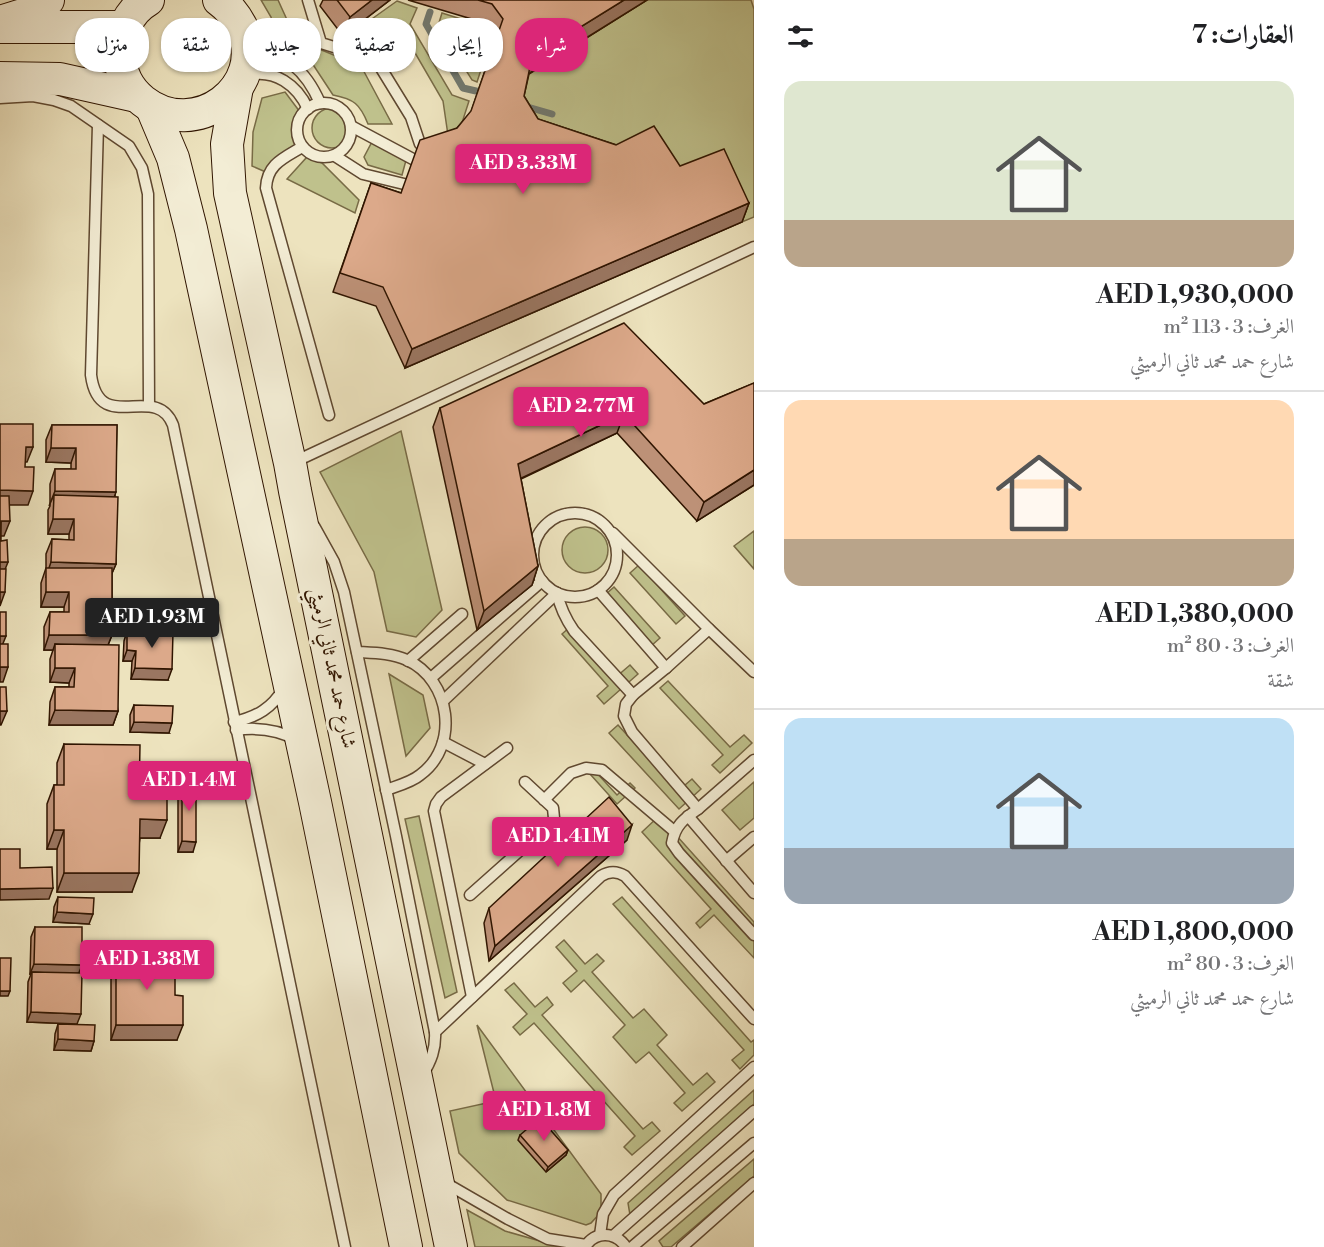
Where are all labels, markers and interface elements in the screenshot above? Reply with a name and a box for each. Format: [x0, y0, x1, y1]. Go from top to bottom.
chip: منزل [75, 18, 149, 72]
chip: شقة [161, 18, 231, 72]
chip: جديد [243, 18, 321, 72]
chip: تصفية [333, 18, 416, 72]
chip: إيجار [428, 18, 503, 72]
chip: شراء [515, 18, 588, 72]
text: العقارات: 7 [1192, 19, 1294, 51]
icon: filters [784, 20, 817, 53]
icon: home [985, 120, 1093, 228]
pin: AED 3.33M [454, 144, 592, 195]
text: AED 3.33M [469, 151, 577, 176]
text: AED 1,930,000 [1096, 279, 1294, 311]
text: الغرف: 3 · 113 m² [1163, 315, 1294, 340]
text: شارع حمد محمد ثاني الرميثي [1130, 350, 1294, 375]
pin: AED 2.77M [512, 387, 650, 438]
text: AED 2.77M [527, 394, 635, 419]
icon: home [985, 439, 1093, 547]
street label: شارع حمد محمد ثاني الرميثي [298, 585, 361, 752]
pin: AED 1.93M [83, 598, 221, 649]
text: AED 1,380,000 [1096, 598, 1294, 630]
text: AED 1.93M [99, 605, 205, 630]
text: الغرف: 3 · 80 m² [1167, 634, 1294, 659]
text: شقة [1268, 669, 1294, 694]
icon: home [985, 757, 1093, 865]
pin: AED 1.4M [127, 761, 251, 812]
text: AED 1.4M [142, 768, 236, 793]
pin: AED 1.41M [489, 817, 627, 868]
text: AED 1.41M [506, 824, 610, 849]
text: AED 1,800,000 [1093, 916, 1294, 948]
pin: AED 1.38M [78, 940, 216, 991]
text: AED 1.38M [94, 947, 200, 972]
text: الغرف: 3 · 80 m² [1167, 952, 1294, 977]
text: شارع حمد محمد ثاني الرميثي [1130, 987, 1294, 1012]
pin: AED 1.8M [482, 1091, 606, 1142]
text: AED 1.8M [497, 1098, 591, 1123]

